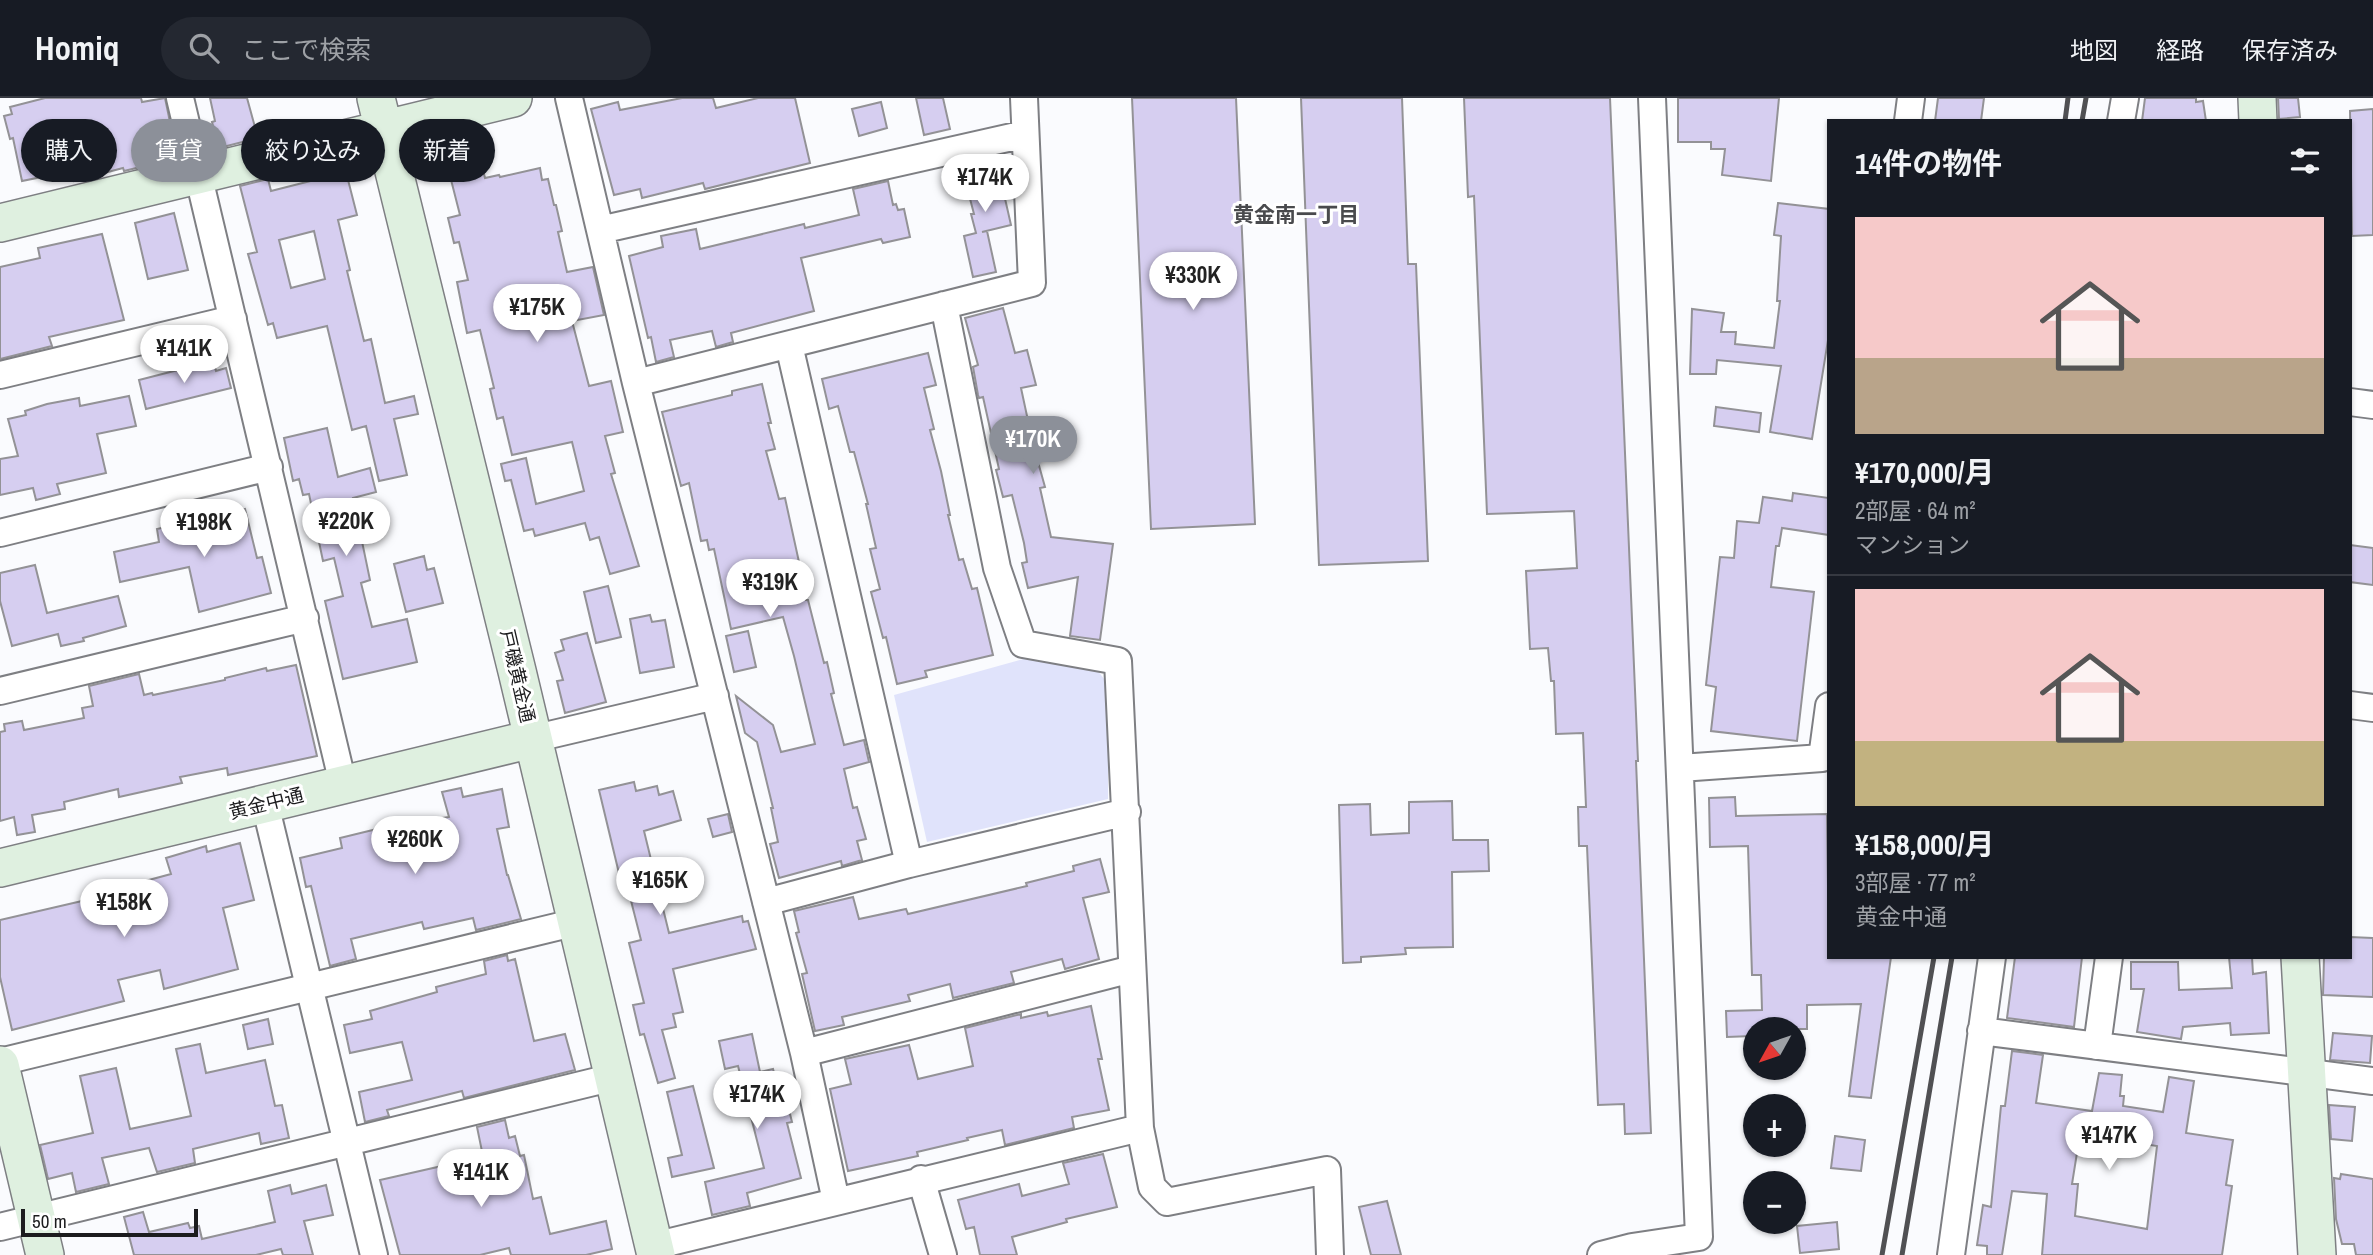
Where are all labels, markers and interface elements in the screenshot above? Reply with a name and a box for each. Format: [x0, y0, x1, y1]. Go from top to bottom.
search box [161, 17, 651, 80]
text: Homiq [35, 26, 119, 70]
icon: search [185, 29, 223, 67]
text: ここで検索 [241, 32, 371, 67]
text: 地図 [2070, 34, 2118, 66]
text: 経路 [2156, 34, 2204, 66]
text: 保存済み [2242, 34, 2338, 66]
chip: 購入 [21, 119, 117, 182]
chip: 賃貸 [131, 119, 227, 182]
chip: 絞り込み [241, 119, 385, 182]
chip: 新着 [399, 119, 495, 182]
icon: filters [2286, 142, 2324, 180]
text: 14件の物件 [1855, 143, 2002, 183]
pin: ¥174K [936, 155, 1034, 214]
text: ¥174K [957, 161, 1013, 192]
district label: 黄金南一丁目 [1233, 200, 1359, 229]
pin: ¥330K [1144, 252, 1242, 312]
text: ¥330K [1165, 259, 1221, 290]
icon: home [2027, 263, 2153, 389]
pin: ¥175K [488, 285, 586, 344]
text: ¥175K [509, 291, 565, 322]
pin: ¥141K [135, 326, 233, 385]
text: ¥141K [156, 332, 212, 363]
pin: ¥170K [984, 416, 1082, 476]
text: ¥170K [1005, 423, 1061, 454]
text: ¥170,000/月 [1855, 452, 1994, 492]
text: 2部屋 · 64 m² [1855, 495, 1975, 526]
pin: ¥220K [297, 498, 395, 558]
pin: ¥198K [155, 500, 253, 559]
text: ¥220K [318, 505, 374, 536]
text: ¥198K [176, 506, 232, 537]
text: マンション [1855, 529, 1970, 560]
pin: ¥319K [721, 560, 819, 619]
text: ¥319K [742, 566, 798, 597]
street label: 戸磯黄金通 [495, 627, 541, 725]
icon: home [2027, 635, 2153, 761]
street label: 黄金中通 [226, 781, 306, 825]
pin: ¥260K [366, 816, 464, 876]
text: ¥260K [387, 823, 443, 854]
text: ¥158,000/月 [1855, 824, 1994, 864]
pin: ¥165K [611, 858, 709, 917]
text: ¥165K [632, 864, 688, 895]
text: 3部屋 · 77 m² [1855, 867, 1975, 898]
pin: ¥158K [75, 880, 173, 939]
text: ¥158K [96, 886, 152, 917]
text: 黄金中通 [1855, 901, 1947, 932]
north arrow [1743, 1017, 1806, 1080]
map controls [1743, 1017, 1806, 1234]
pin: ¥174K [708, 1072, 806, 1131]
text: ¥174K [729, 1078, 785, 1109]
button: + [1743, 1094, 1806, 1157]
pin: ¥147K [2060, 1112, 2158, 1172]
text: ¥147K [2081, 1119, 2137, 1150]
pin: ¥141K [432, 1150, 530, 1209]
text: ¥141K [453, 1156, 509, 1187]
button: − [1743, 1171, 1806, 1234]
scale bar [21, 1206, 198, 1238]
text: 50 m [32, 1208, 67, 1234]

